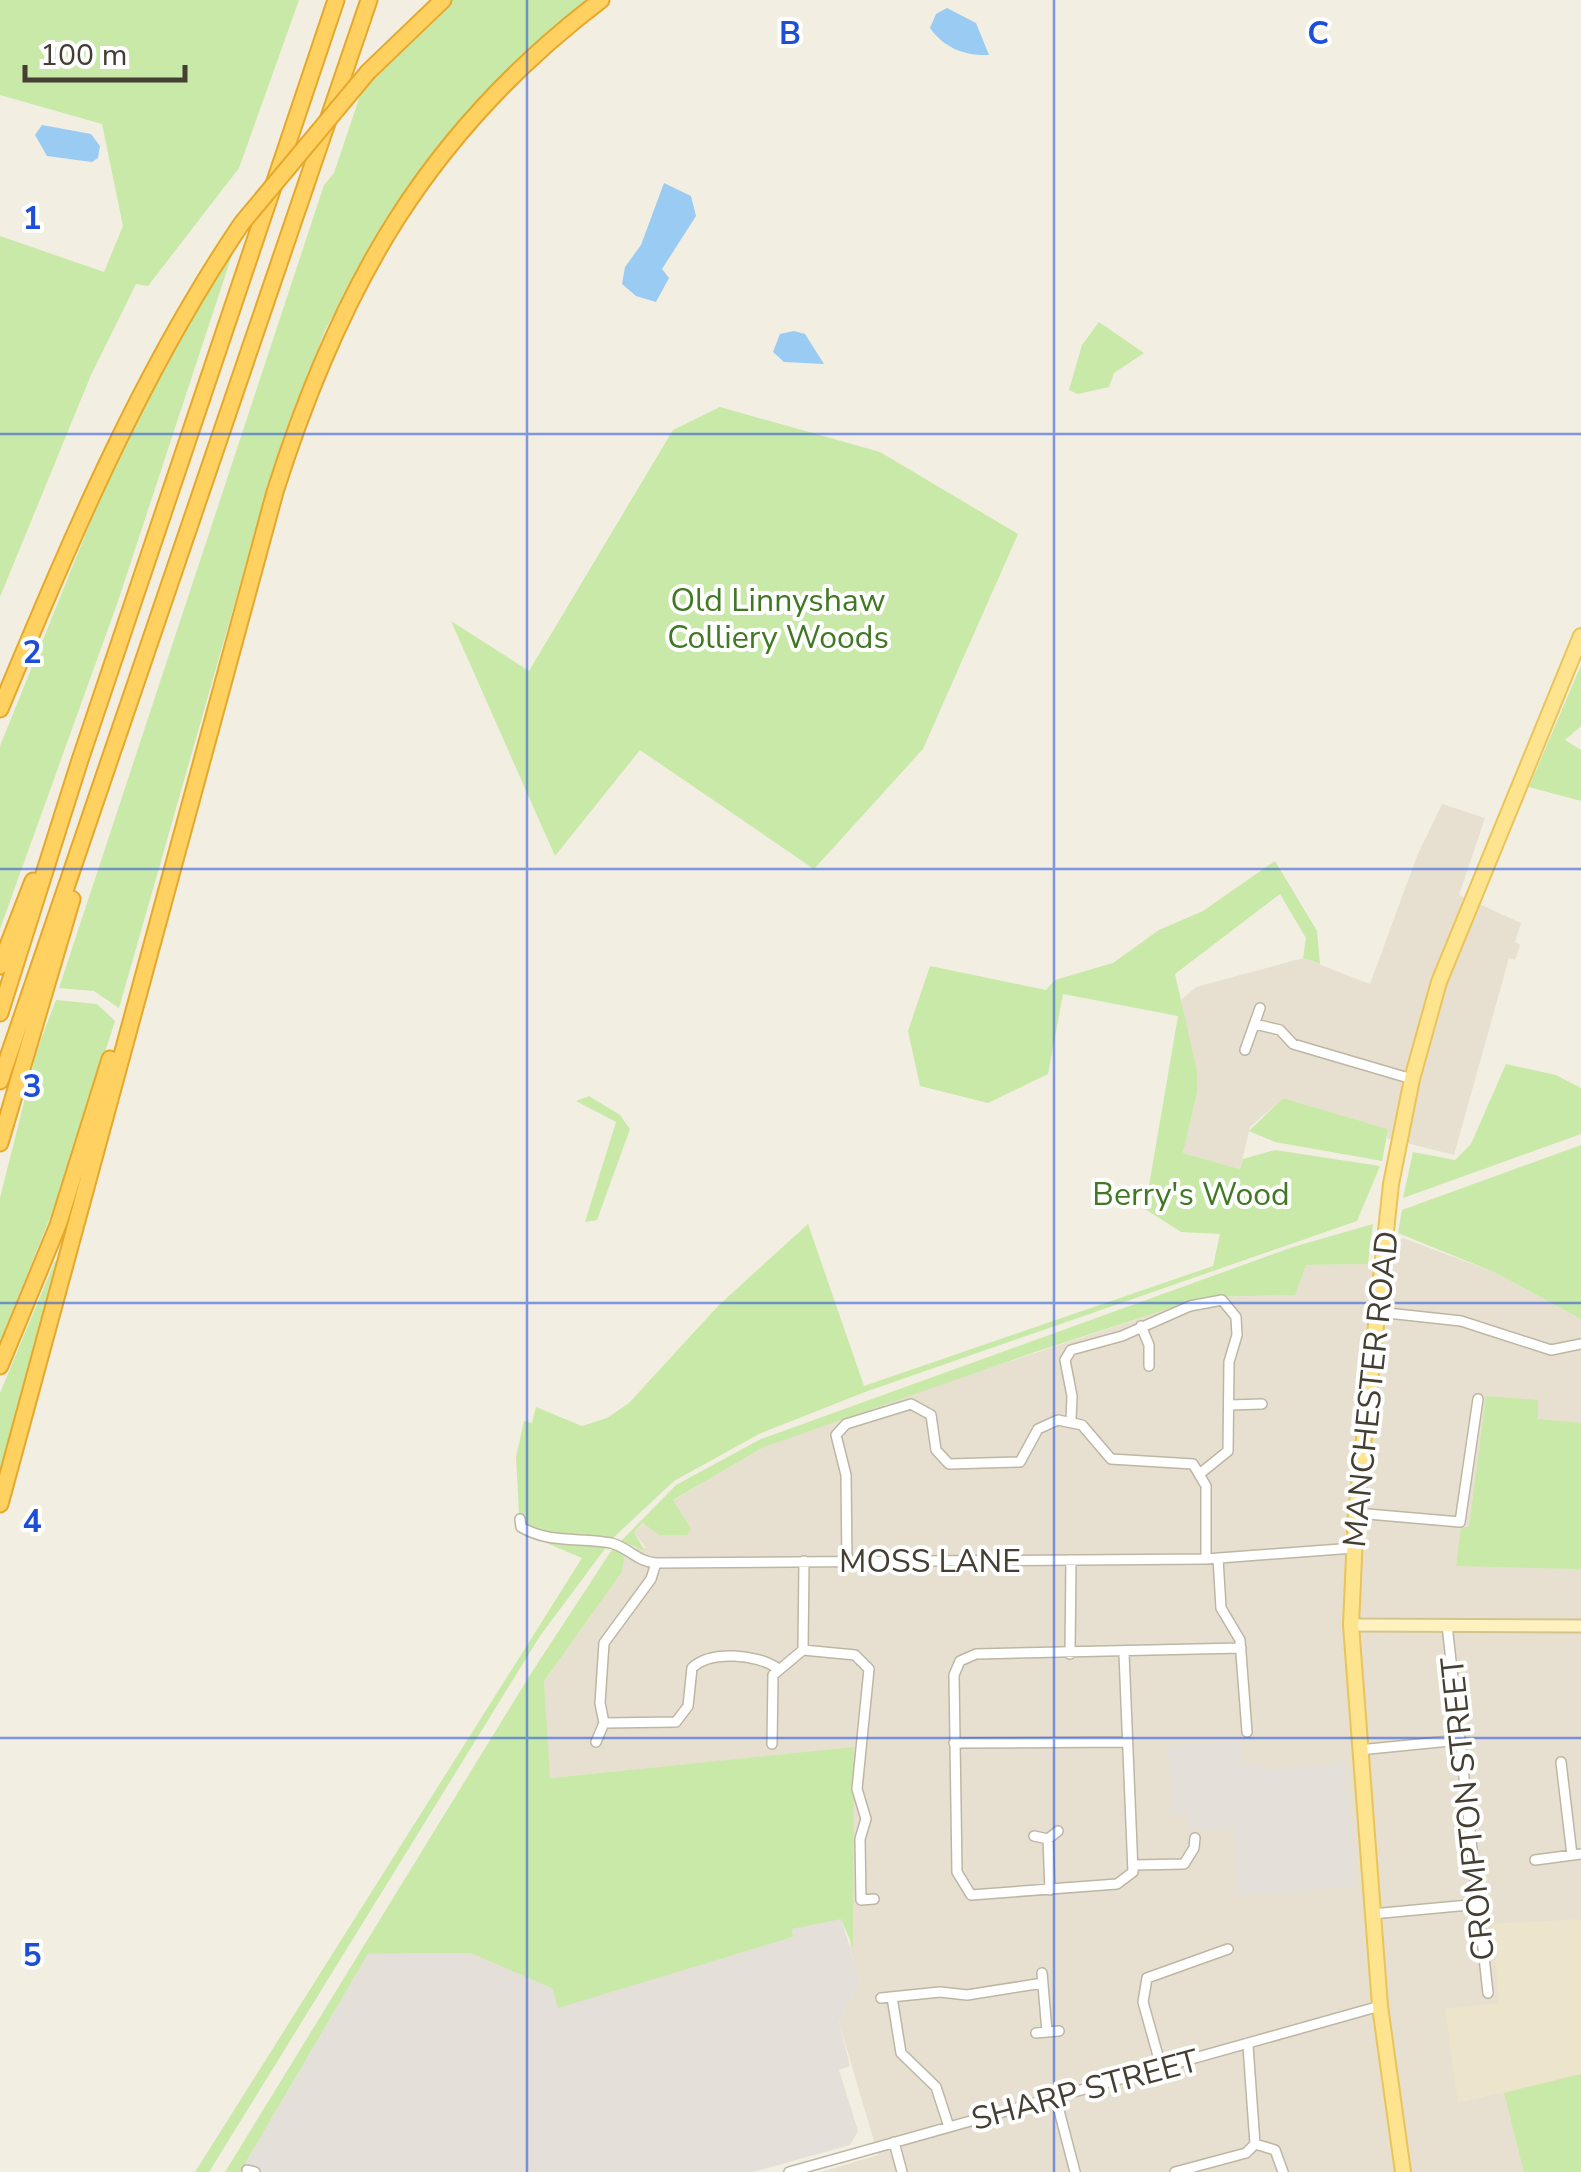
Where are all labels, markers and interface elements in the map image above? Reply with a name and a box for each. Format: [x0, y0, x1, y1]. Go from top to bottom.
text: B [779, 12, 801, 55]
text: C [1307, 12, 1329, 55]
scale bar [25, 20, 185, 82]
text: 100 m [40, 35, 127, 76]
text: 1 [22, 197, 42, 240]
park label: Old Linnyshaw Colliery Woods [667, 579, 889, 659]
text: 2 [22, 631, 42, 674]
text: 3 [22, 1065, 42, 1108]
park label: Berry's Wood [1092, 1173, 1290, 1216]
street label: MANCHESTER ROAD [1333, 1229, 1409, 1549]
text: 4 [22, 1500, 42, 1543]
street label: MOSS LANE [839, 1540, 1021, 1583]
street label: CROMPTON STREET [1431, 1655, 1505, 1963]
text: 5 [22, 1934, 42, 1977]
street label: SHARP STREET [967, 2039, 1204, 2141]

